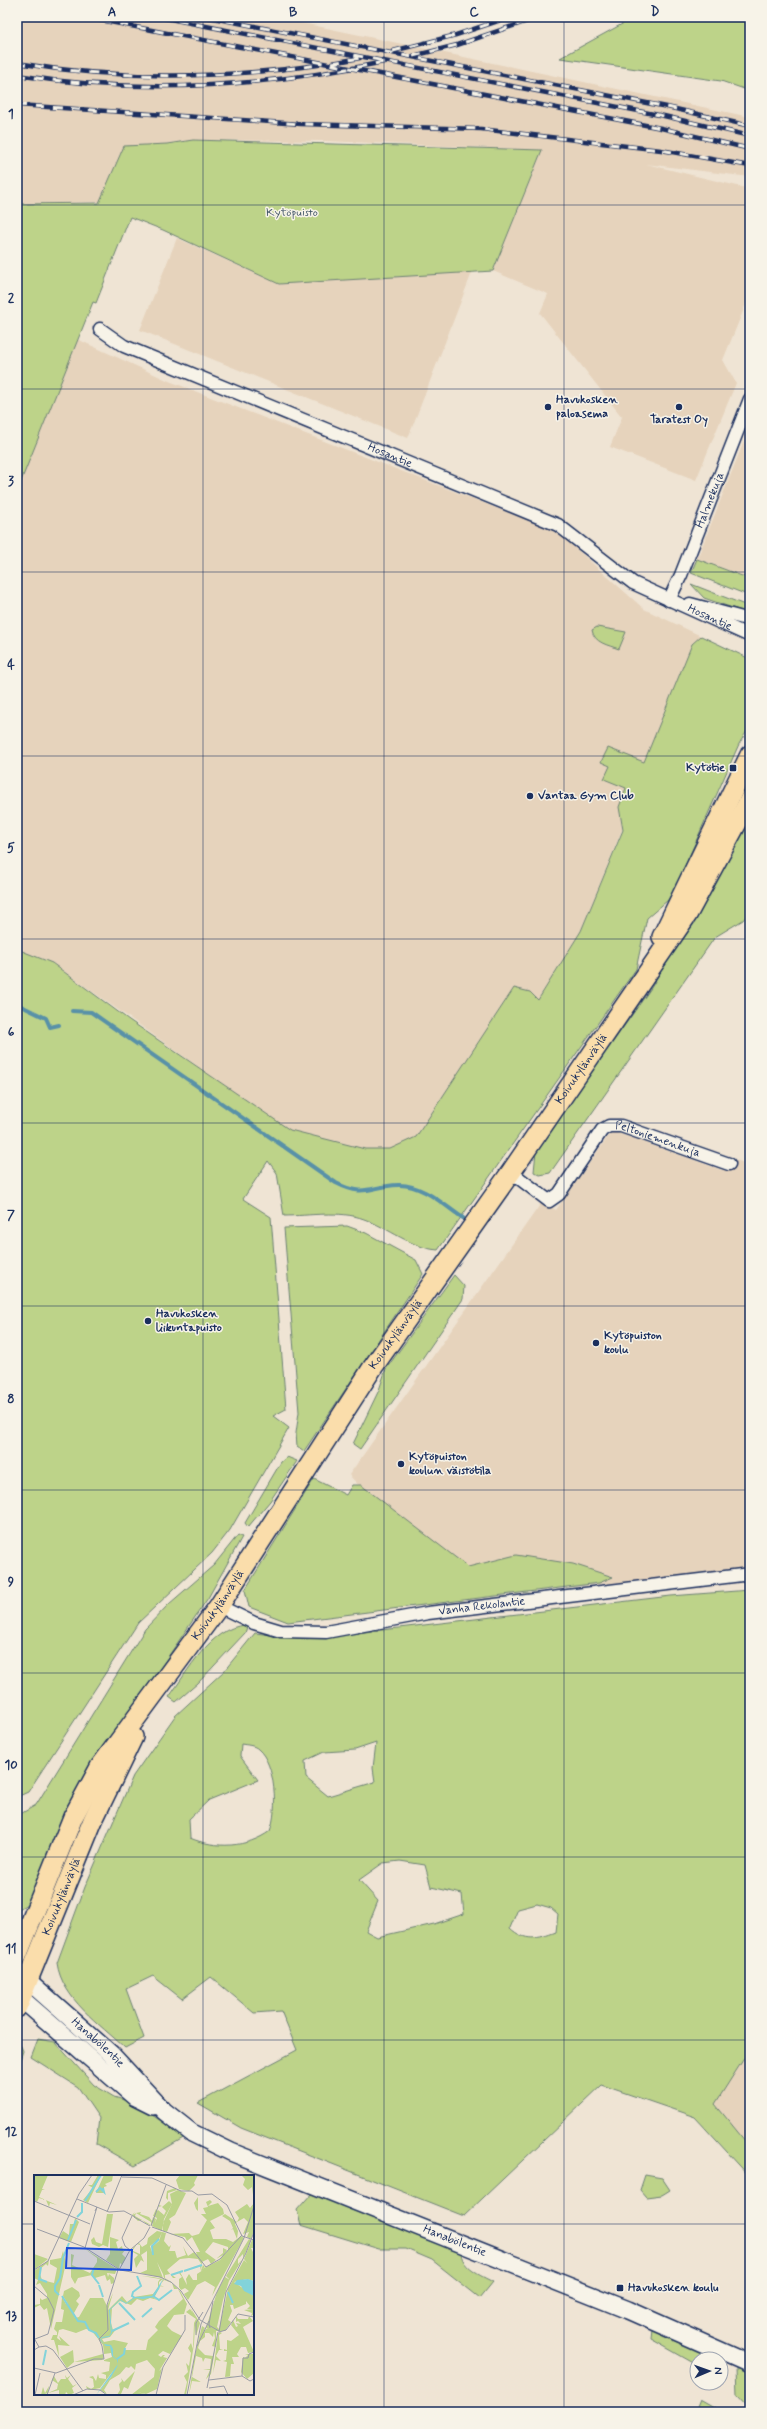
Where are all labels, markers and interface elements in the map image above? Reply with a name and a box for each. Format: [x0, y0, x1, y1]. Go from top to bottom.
text: A [108, 4, 116, 21]
text: B [289, 4, 298, 21]
text: C [469, 4, 479, 21]
text: D [651, 4, 660, 21]
text: 1 [8, 106, 14, 123]
park label: Kytöpuisto [266, 205, 318, 221]
text: 2 [8, 290, 15, 307]
place label: Havukosken paloasema [556, 392, 618, 422]
marker: Havukosken paloasema [543, 402, 553, 412]
marker: Taratest Oy [674, 402, 684, 412]
place label: Taratest Oy [650, 412, 708, 428]
street label: Hosantie [365, 439, 415, 472]
street label: Halmekuja [692, 470, 728, 531]
text: 3 [8, 473, 14, 490]
street label: Hosantie [685, 601, 735, 635]
text: 4 [7, 657, 15, 674]
place label: Kytötie [686, 760, 725, 776]
marker: Kytötie [728, 763, 738, 773]
place label: Vantaa Gym Club [538, 788, 634, 804]
marker: Vantaa Gym Club [525, 791, 535, 801]
text: 5 [7, 840, 15, 857]
text: 6 [8, 1024, 15, 1041]
street label: Koivukylänväylä [552, 1030, 611, 1107]
street label: Peltoniemenkuja [615, 1118, 702, 1161]
text: 7 [7, 1207, 15, 1224]
street label: Koivukylänväylä [366, 1296, 426, 1373]
place label: Havukosken liikuntapuisto [156, 1306, 222, 1336]
marker: Havukosken liikuntapuisto [143, 1316, 153, 1326]
place label: Kytöpuiston koulu [604, 1328, 662, 1358]
marker: Kytöpuiston koulu [591, 1338, 601, 1348]
text: 8 [7, 1391, 15, 1408]
place label: Kytöpuiston koulun väistötila [409, 1449, 491, 1479]
marker: Kytöpuiston koulun väistötila [396, 1459, 406, 1469]
street label: Koivukylänväylä [188, 1567, 248, 1644]
text: 9 [8, 1574, 15, 1591]
street label: Vanha Rekolantie [438, 1593, 526, 1620]
text: 10 [4, 1757, 18, 1774]
street label: Koivukylänväylä [39, 1856, 85, 1938]
text: 11 [5, 1941, 17, 1958]
street label: Hanabölentie [68, 2014, 128, 2071]
text: 12 [5, 2124, 17, 2141]
inset map [34, 2175, 254, 2395]
street label: Hanabölentie [421, 2221, 489, 2261]
place label: Havukosken koulu [628, 2280, 719, 2296]
marker: Havukosken koulu [615, 2283, 625, 2293]
text: 13 [5, 2308, 17, 2325]
north arrow [689, 2351, 729, 2391]
text: N [711, 2367, 725, 2375]

